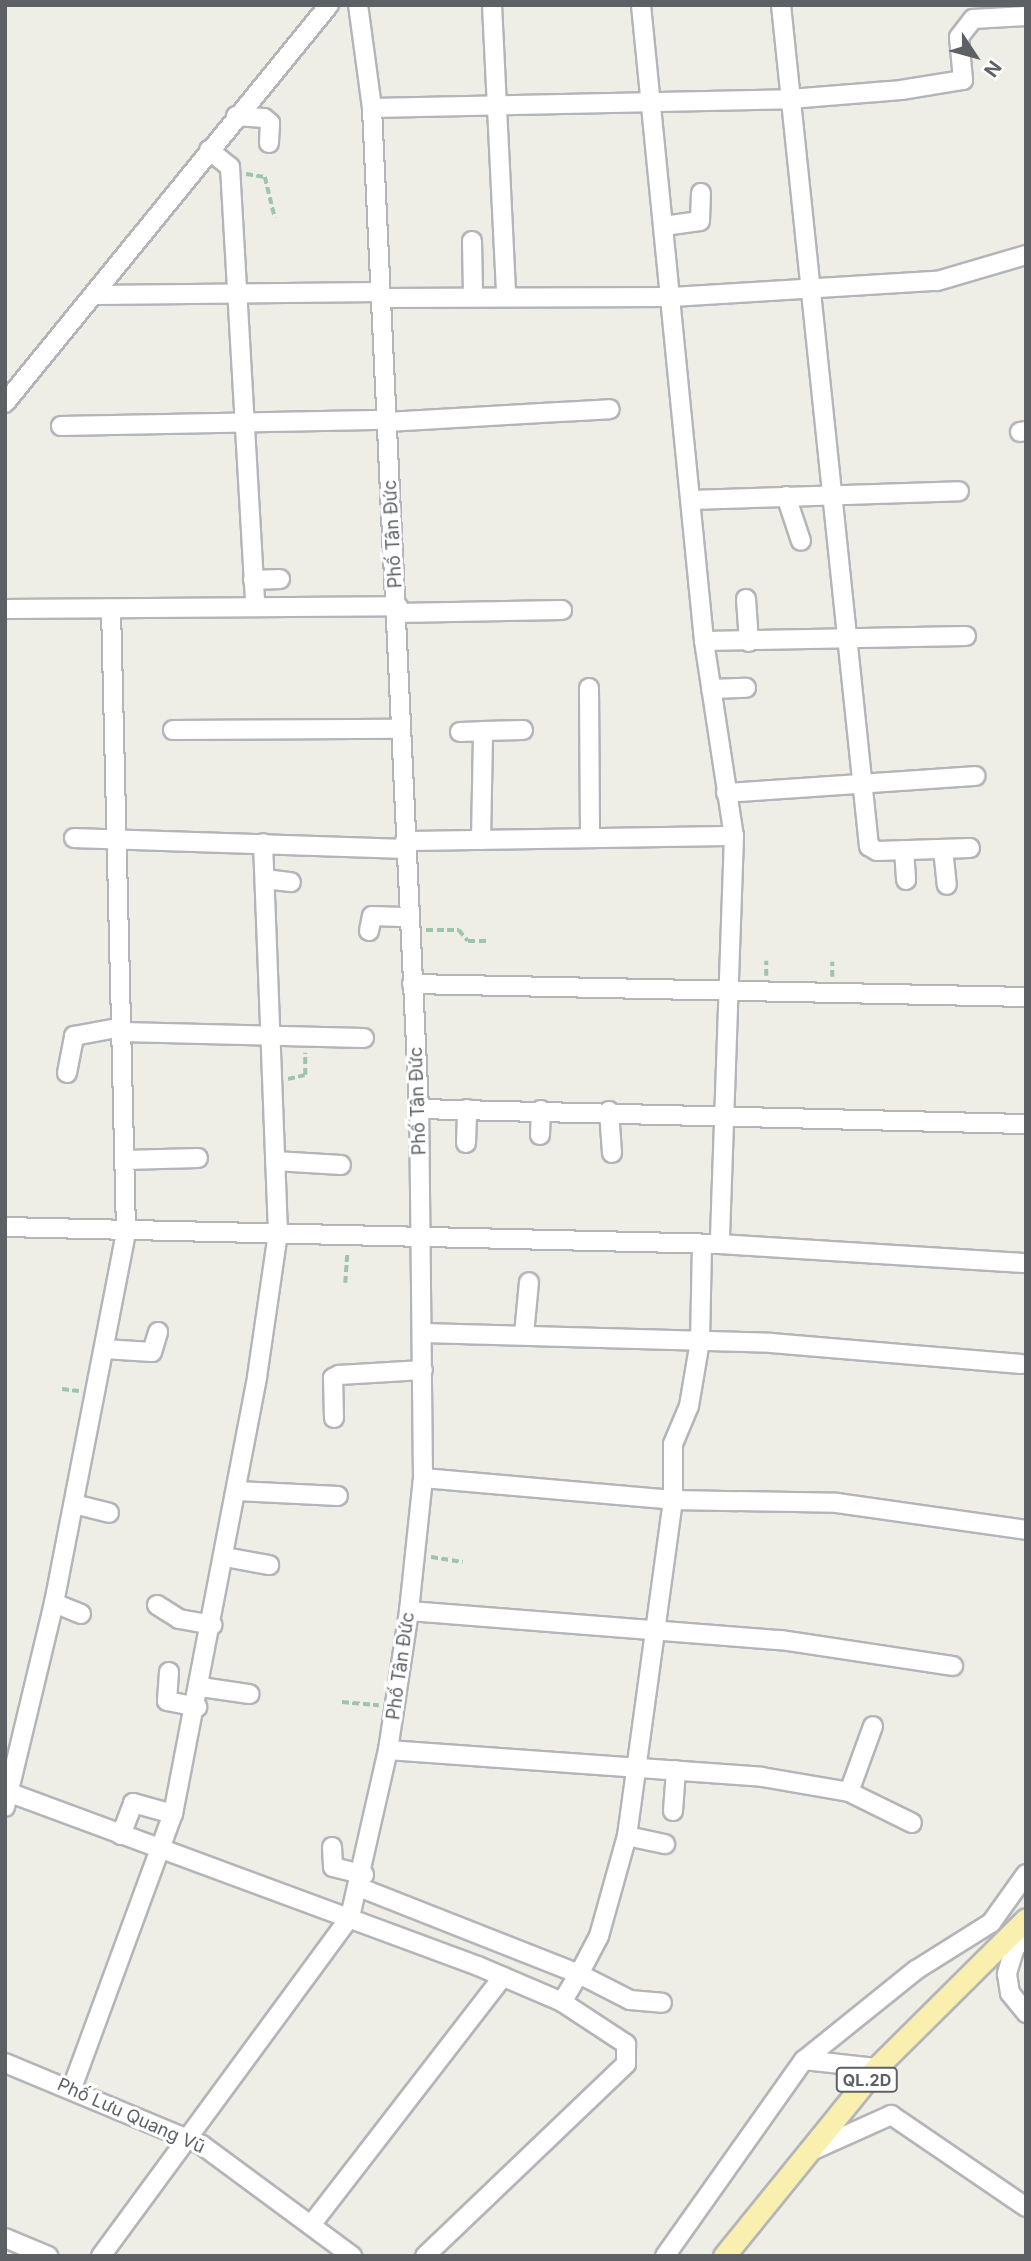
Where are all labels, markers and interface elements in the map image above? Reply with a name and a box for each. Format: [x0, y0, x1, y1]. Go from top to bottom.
north arrow [940, 21, 1010, 91]
text: N [979, 56, 1006, 81]
street label: Phố Tân Đức [379, 479, 407, 589]
street label: Phố Tân Đức [405, 1046, 431, 1156]
street label: Phố Tân Đức [383, 1611, 419, 1721]
road number: QL.2D [836, 2068, 898, 2092]
street label: Phố Lưu Quang Vũ [54, 2074, 208, 2158]

